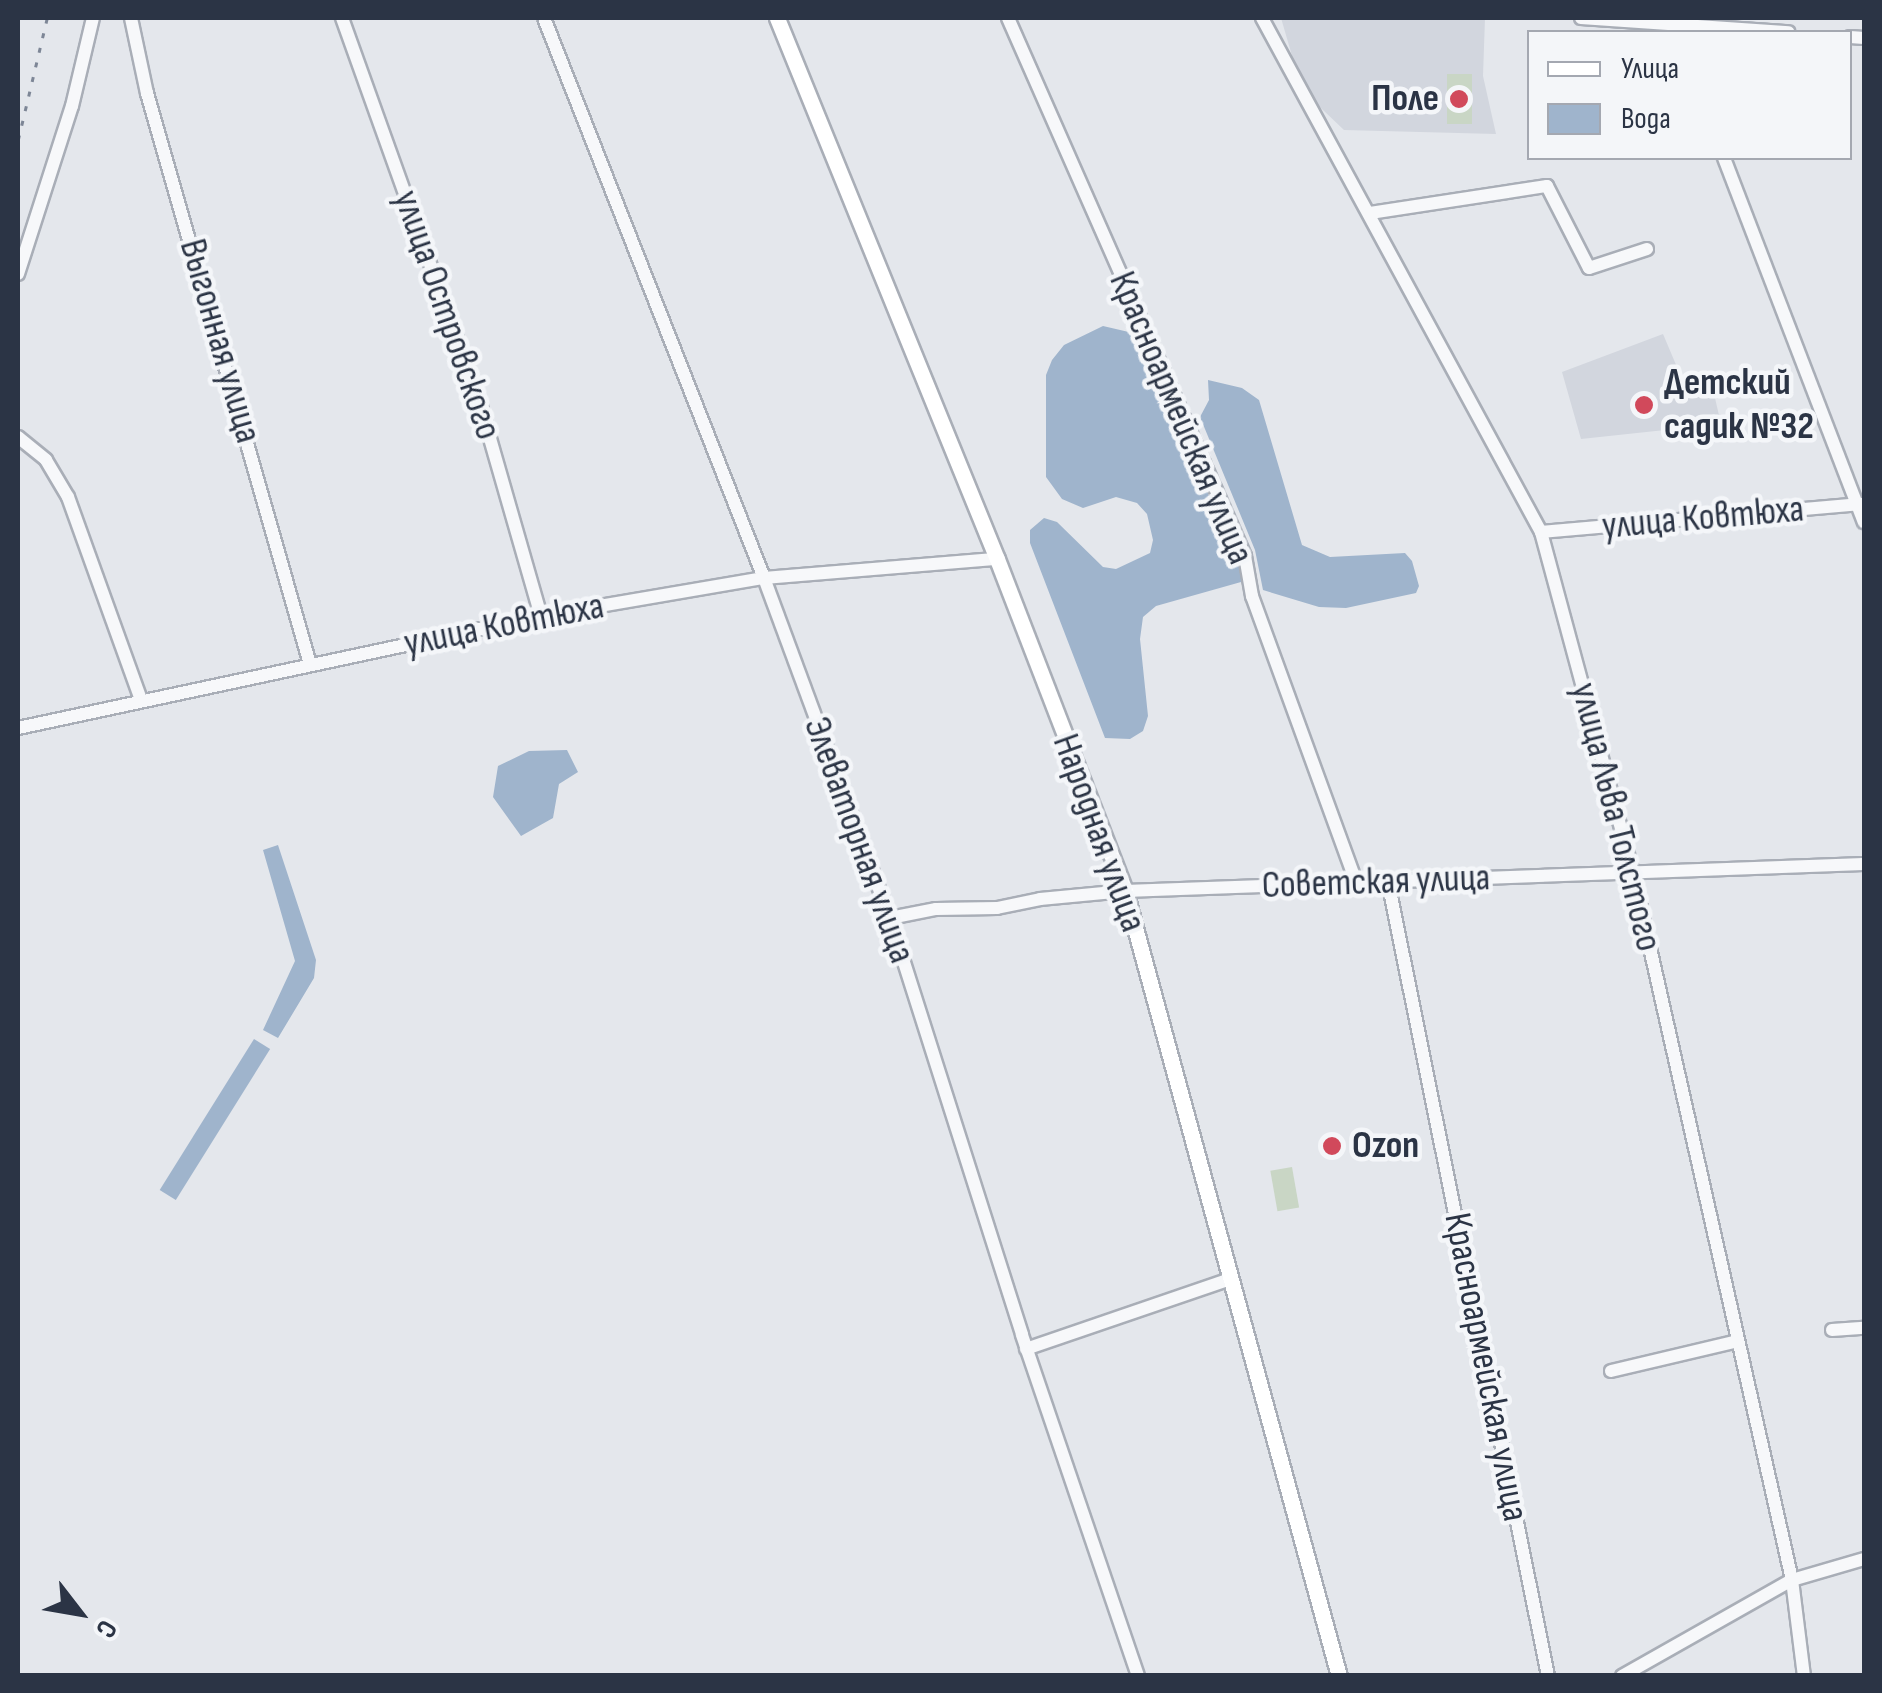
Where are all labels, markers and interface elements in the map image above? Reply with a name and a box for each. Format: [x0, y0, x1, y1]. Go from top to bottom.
legend [1527, 30, 1852, 160]
text: Улица [1621, 51, 1679, 87]
place label: Поле [1371, 76, 1439, 122]
marker: Поле [1448, 88, 1470, 110]
text: Вода [1621, 101, 1671, 137]
street label: улица Островского [383, 185, 511, 445]
street label: Выгонная улица [169, 234, 271, 448]
street label: Красноармейская улица [1099, 265, 1263, 571]
place label: Детский садик №32 [1664, 360, 1814, 449]
marker: Детский садик №32 [1633, 394, 1655, 416]
street label: улица Ковтюха [1600, 486, 1806, 550]
street label: улица Ковтюха [400, 583, 608, 667]
street label: улица Льва Толстого [1561, 678, 1671, 956]
street label: Элеваторная улица [793, 711, 925, 969]
street label: Народная улица [1042, 728, 1156, 938]
street label: Советская улица [1261, 855, 1491, 909]
place label: Ozon [1352, 1123, 1419, 1169]
marker: Ozon [1321, 1135, 1343, 1157]
street label: Красноармейская улица [1434, 1209, 1538, 1525]
north arrow [30, 1563, 130, 1663]
text: С [88, 1614, 124, 1643]

